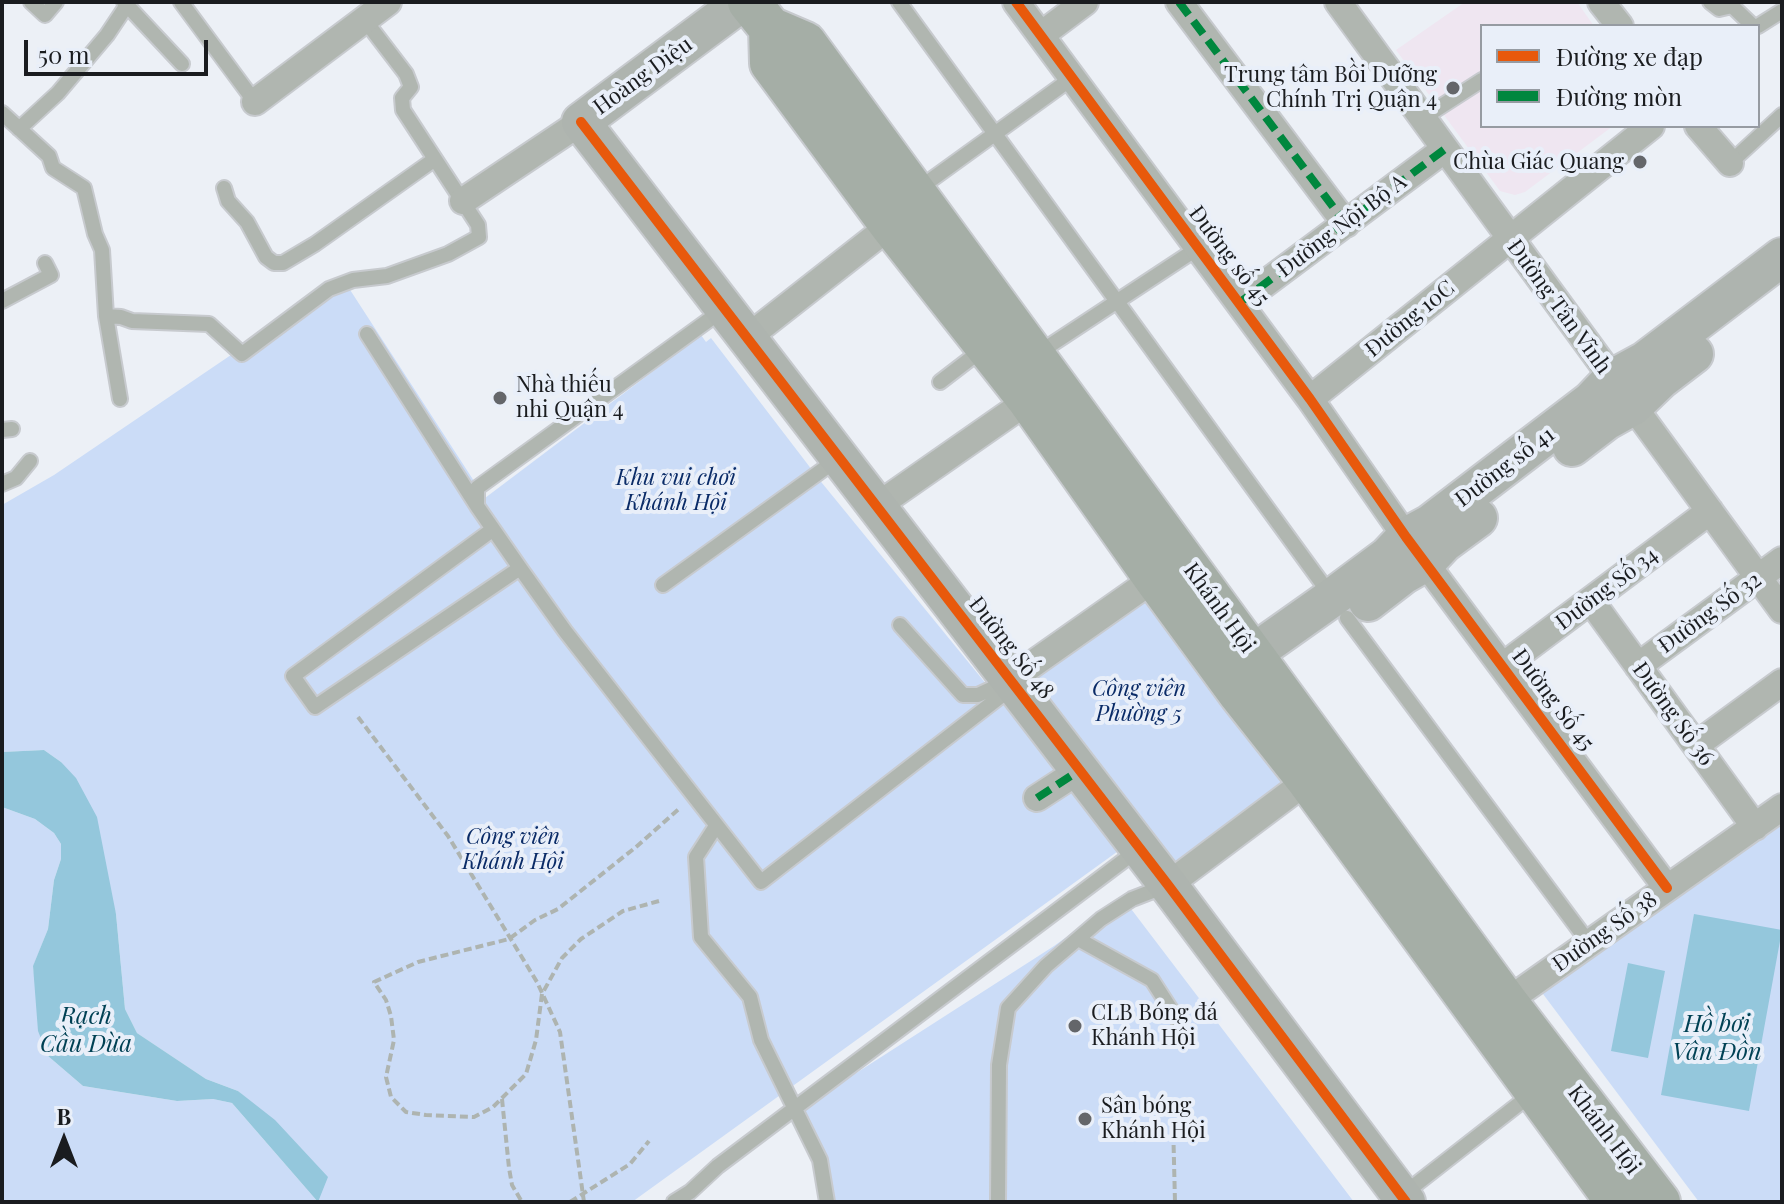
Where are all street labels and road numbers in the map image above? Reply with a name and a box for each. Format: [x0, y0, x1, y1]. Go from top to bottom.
street label: Hoàng Diệu [589, 31, 697, 121]
street label: Đường Nội Bộ A [1272, 169, 1412, 283]
street label: Đường số 45 [1183, 201, 1275, 311]
street label: Đường Tân Vĩnh [1501, 235, 1617, 379]
street label: Đường 10C [1360, 275, 1460, 363]
street label: Đường số 41 [1450, 421, 1560, 513]
street label: Đường Số 34 [1551, 542, 1663, 636]
street label: Khánh Hội [1178, 558, 1260, 658]
street label: Đường Số 32 [1653, 567, 1767, 659]
street label: Đường Số 48 [963, 592, 1059, 704]
street label: Đường Số 45 [1506, 644, 1600, 756]
street label: Đường Số 36 [1627, 657, 1719, 771]
street label: Đường Số 38 [1548, 886, 1662, 978]
street label: Khánh Hội [1562, 1080, 1646, 1180]

